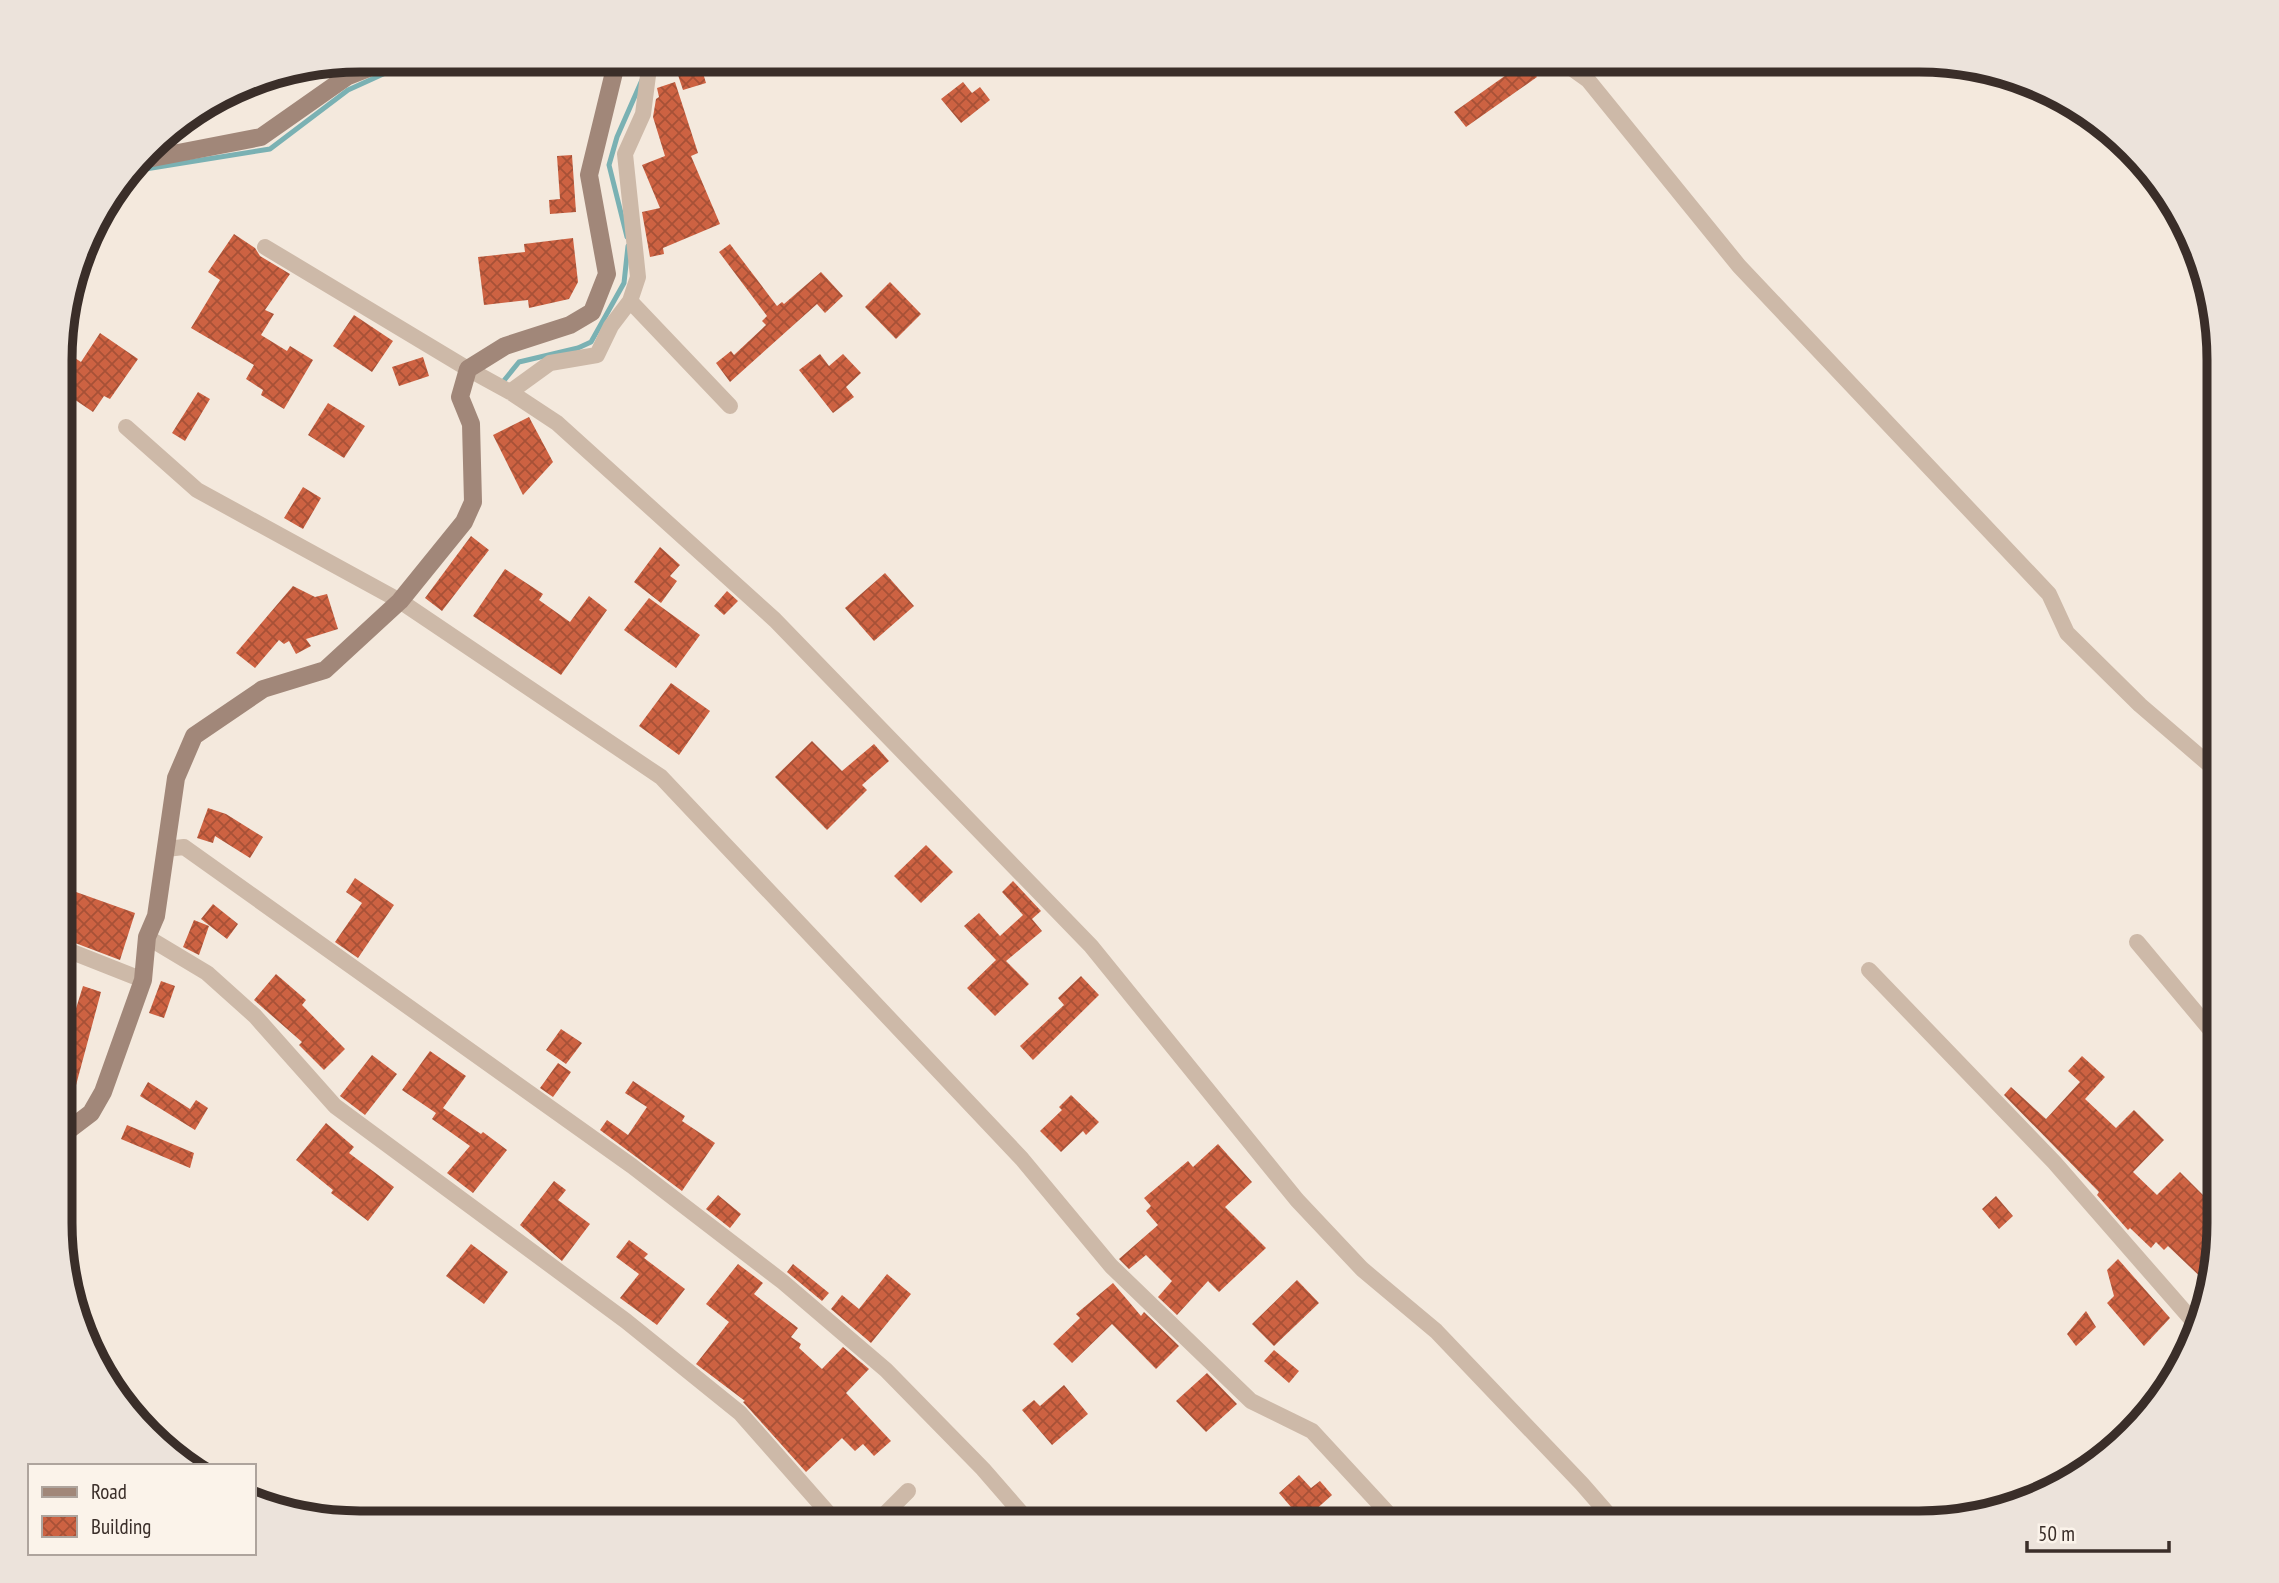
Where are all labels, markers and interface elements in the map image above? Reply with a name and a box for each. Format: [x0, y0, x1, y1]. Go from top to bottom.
legend [28, 1464, 256, 1555]
text: Road [91, 1478, 127, 1505]
scale bar [2027, 1510, 2169, 1554]
text: Building [91, 1513, 151, 1540]
text: 50 m [2038, 1520, 2075, 1547]

